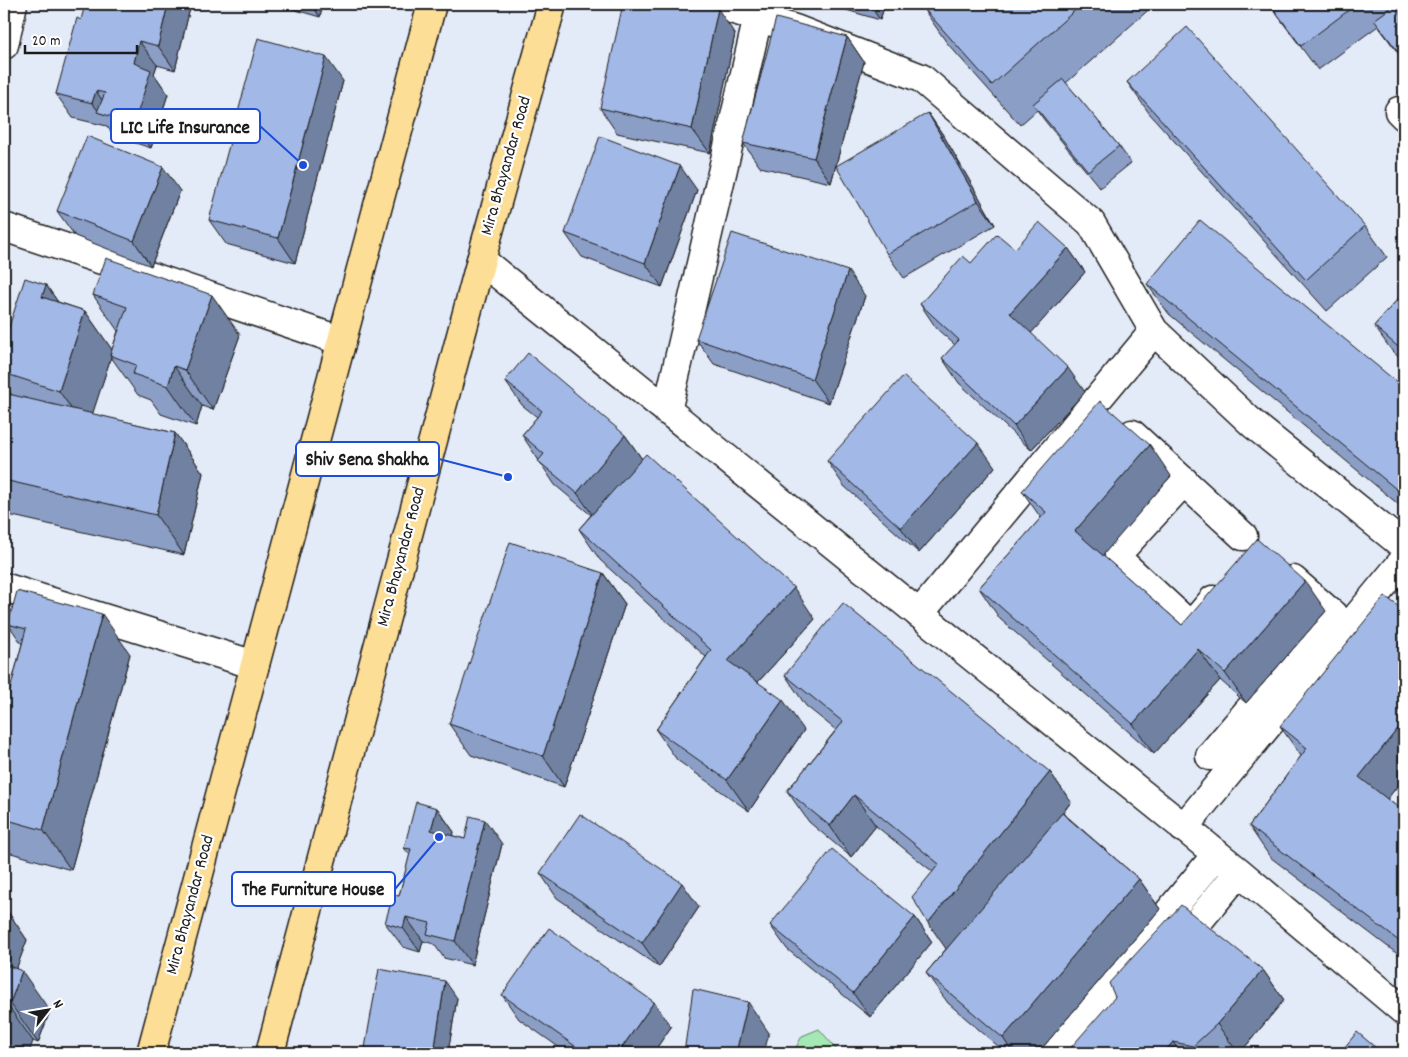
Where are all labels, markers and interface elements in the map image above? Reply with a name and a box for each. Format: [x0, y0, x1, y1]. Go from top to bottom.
scale bar [25, 22, 138, 54]
text: 20 m [32, 31, 60, 53]
street label: Mira Bhayandar Road [475, 93, 539, 239]
callout: LIC Life Insurance [111, 109, 260, 143]
text: LIC Life Insurance [120, 116, 250, 143]
callout: Shiv Sena Shakha [296, 442, 439, 476]
text: Shiv Sena Shakha [305, 448, 430, 475]
street label: Mira Bhayandar Road [371, 484, 433, 630]
street label: Mira Bhayandar Road [160, 832, 222, 978]
callout: The Furniture House [232, 872, 395, 906]
text: The Furniture House [242, 878, 384, 905]
north arrow [22, 984, 72, 1034]
text: N [47, 996, 68, 1013]

